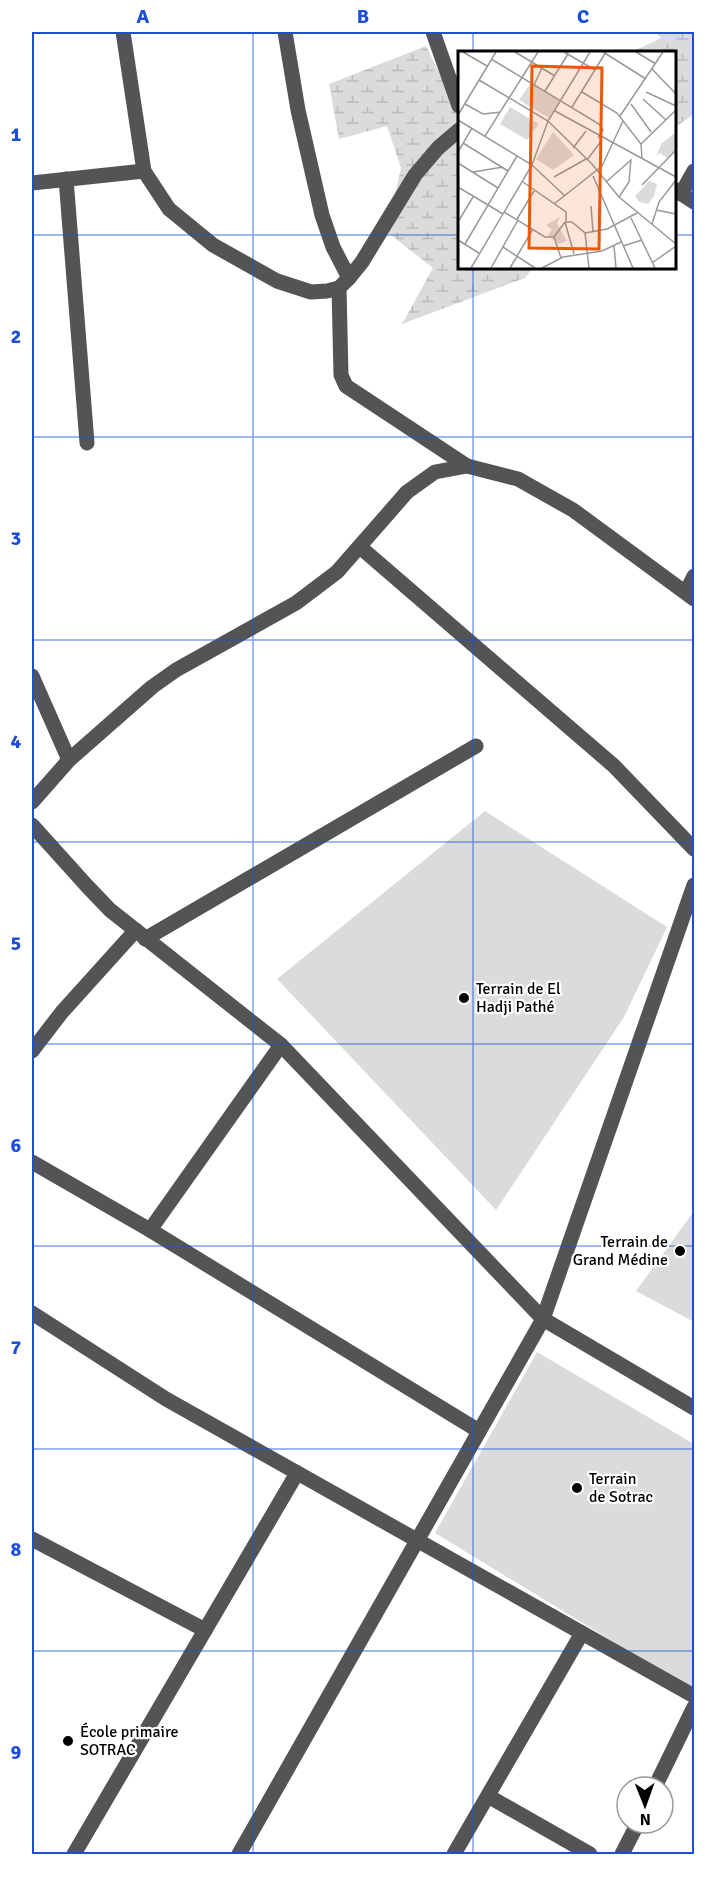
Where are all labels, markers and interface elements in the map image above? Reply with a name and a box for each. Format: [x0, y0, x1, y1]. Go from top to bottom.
text: A [137, 4, 150, 29]
text: B [357, 4, 369, 29]
text: C [577, 4, 589, 29]
inset map [458, 51, 675, 268]
text: 1 [11, 122, 22, 147]
text: 2 [11, 324, 21, 349]
text: 3 [11, 526, 21, 551]
text: 4 [11, 729, 22, 754]
text: 5 [11, 931, 21, 956]
place label: Terrain de El Hadji Pathé [476, 979, 561, 1017]
marker: Terrain de El Hadji Pathé [457, 991, 471, 1005]
text: 6 [11, 1133, 22, 1158]
place label: Terrain de Grand Médine [573, 1232, 668, 1270]
marker: Terrain de Grand Médine [673, 1244, 687, 1258]
text: 7 [11, 1335, 22, 1360]
place label: Terrain de Sotrac [589, 1469, 653, 1507]
marker: Terrain de Sotrac [570, 1481, 584, 1495]
text: 8 [11, 1537, 22, 1562]
place label: École primaire SOTRAC [80, 1722, 179, 1760]
marker: École primaire SOTRAC [61, 1734, 75, 1748]
text: 9 [11, 1740, 22, 1765]
north arrow [615, 1775, 675, 1835]
text: N [640, 1809, 651, 1829]

